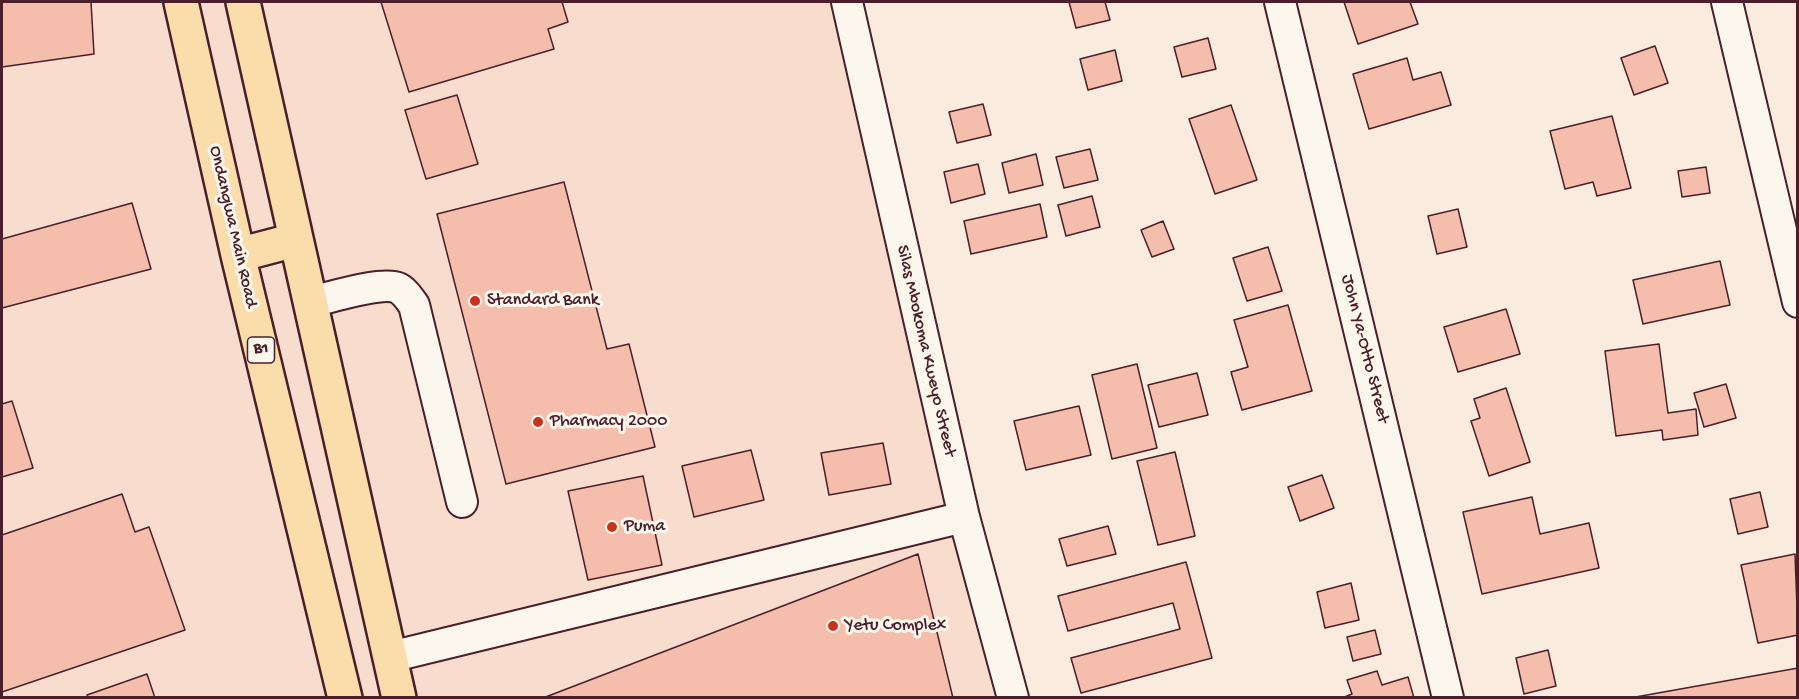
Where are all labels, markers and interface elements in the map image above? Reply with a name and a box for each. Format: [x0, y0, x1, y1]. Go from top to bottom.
street label: Ondangwa Main Road [203, 144, 261, 310]
street label: Silas Mbokoma Kweyo Street [890, 243, 960, 459]
street label: John Ya-Otto Street [1335, 272, 1393, 426]
place label: Standard Bank [487, 290, 599, 312]
marker: Standard Bank [468, 294, 482, 308]
road number: B1 [248, 337, 274, 363]
place label: Pharmacy 2000 [550, 411, 667, 433]
marker: Pharmacy 2000 [531, 415, 545, 429]
place label: Puma [624, 516, 665, 538]
marker: Puma [605, 520, 619, 534]
place label: Yetu Complex [845, 615, 946, 637]
marker: Yetu Complex [826, 619, 840, 633]

